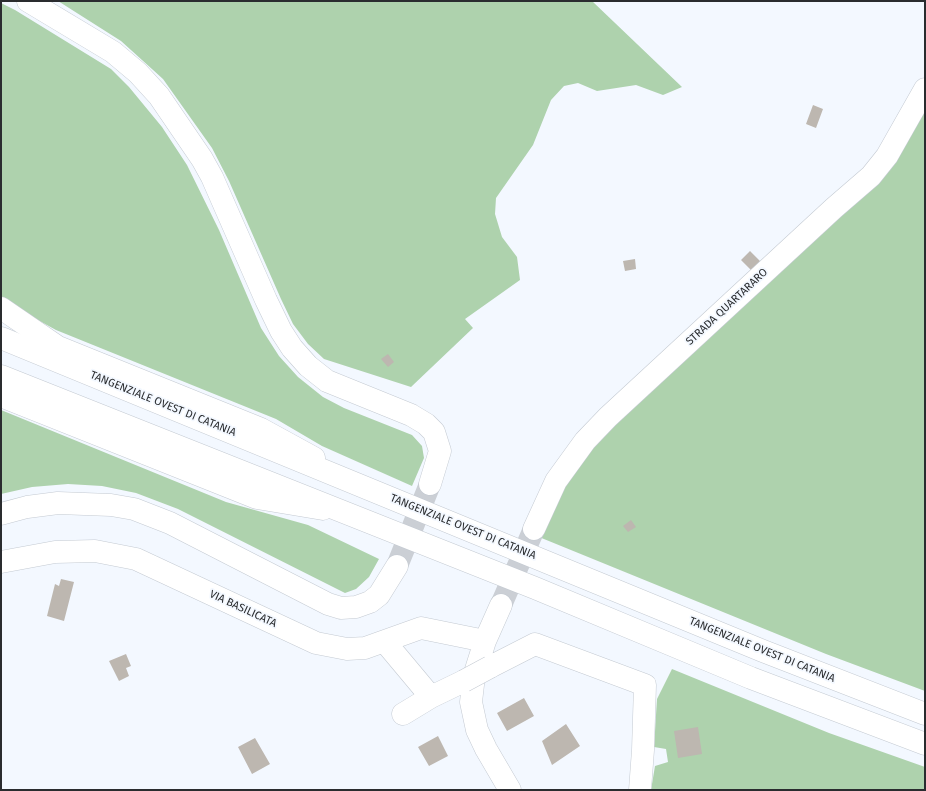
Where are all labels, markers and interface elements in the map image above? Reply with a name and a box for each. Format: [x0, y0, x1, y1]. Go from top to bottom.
street label: STRADA QUARTARARO [683, 266, 771, 348]
street label: TANGENZIALE OVEST DI CATANIA [88, 369, 238, 439]
street label: TANGENZIALE OVEST DI CATANIA [388, 492, 538, 562]
street label: VIA BASILICATA [207, 588, 279, 630]
street label: TANGENZIALE OVEST DI CATANIA [687, 615, 837, 685]

